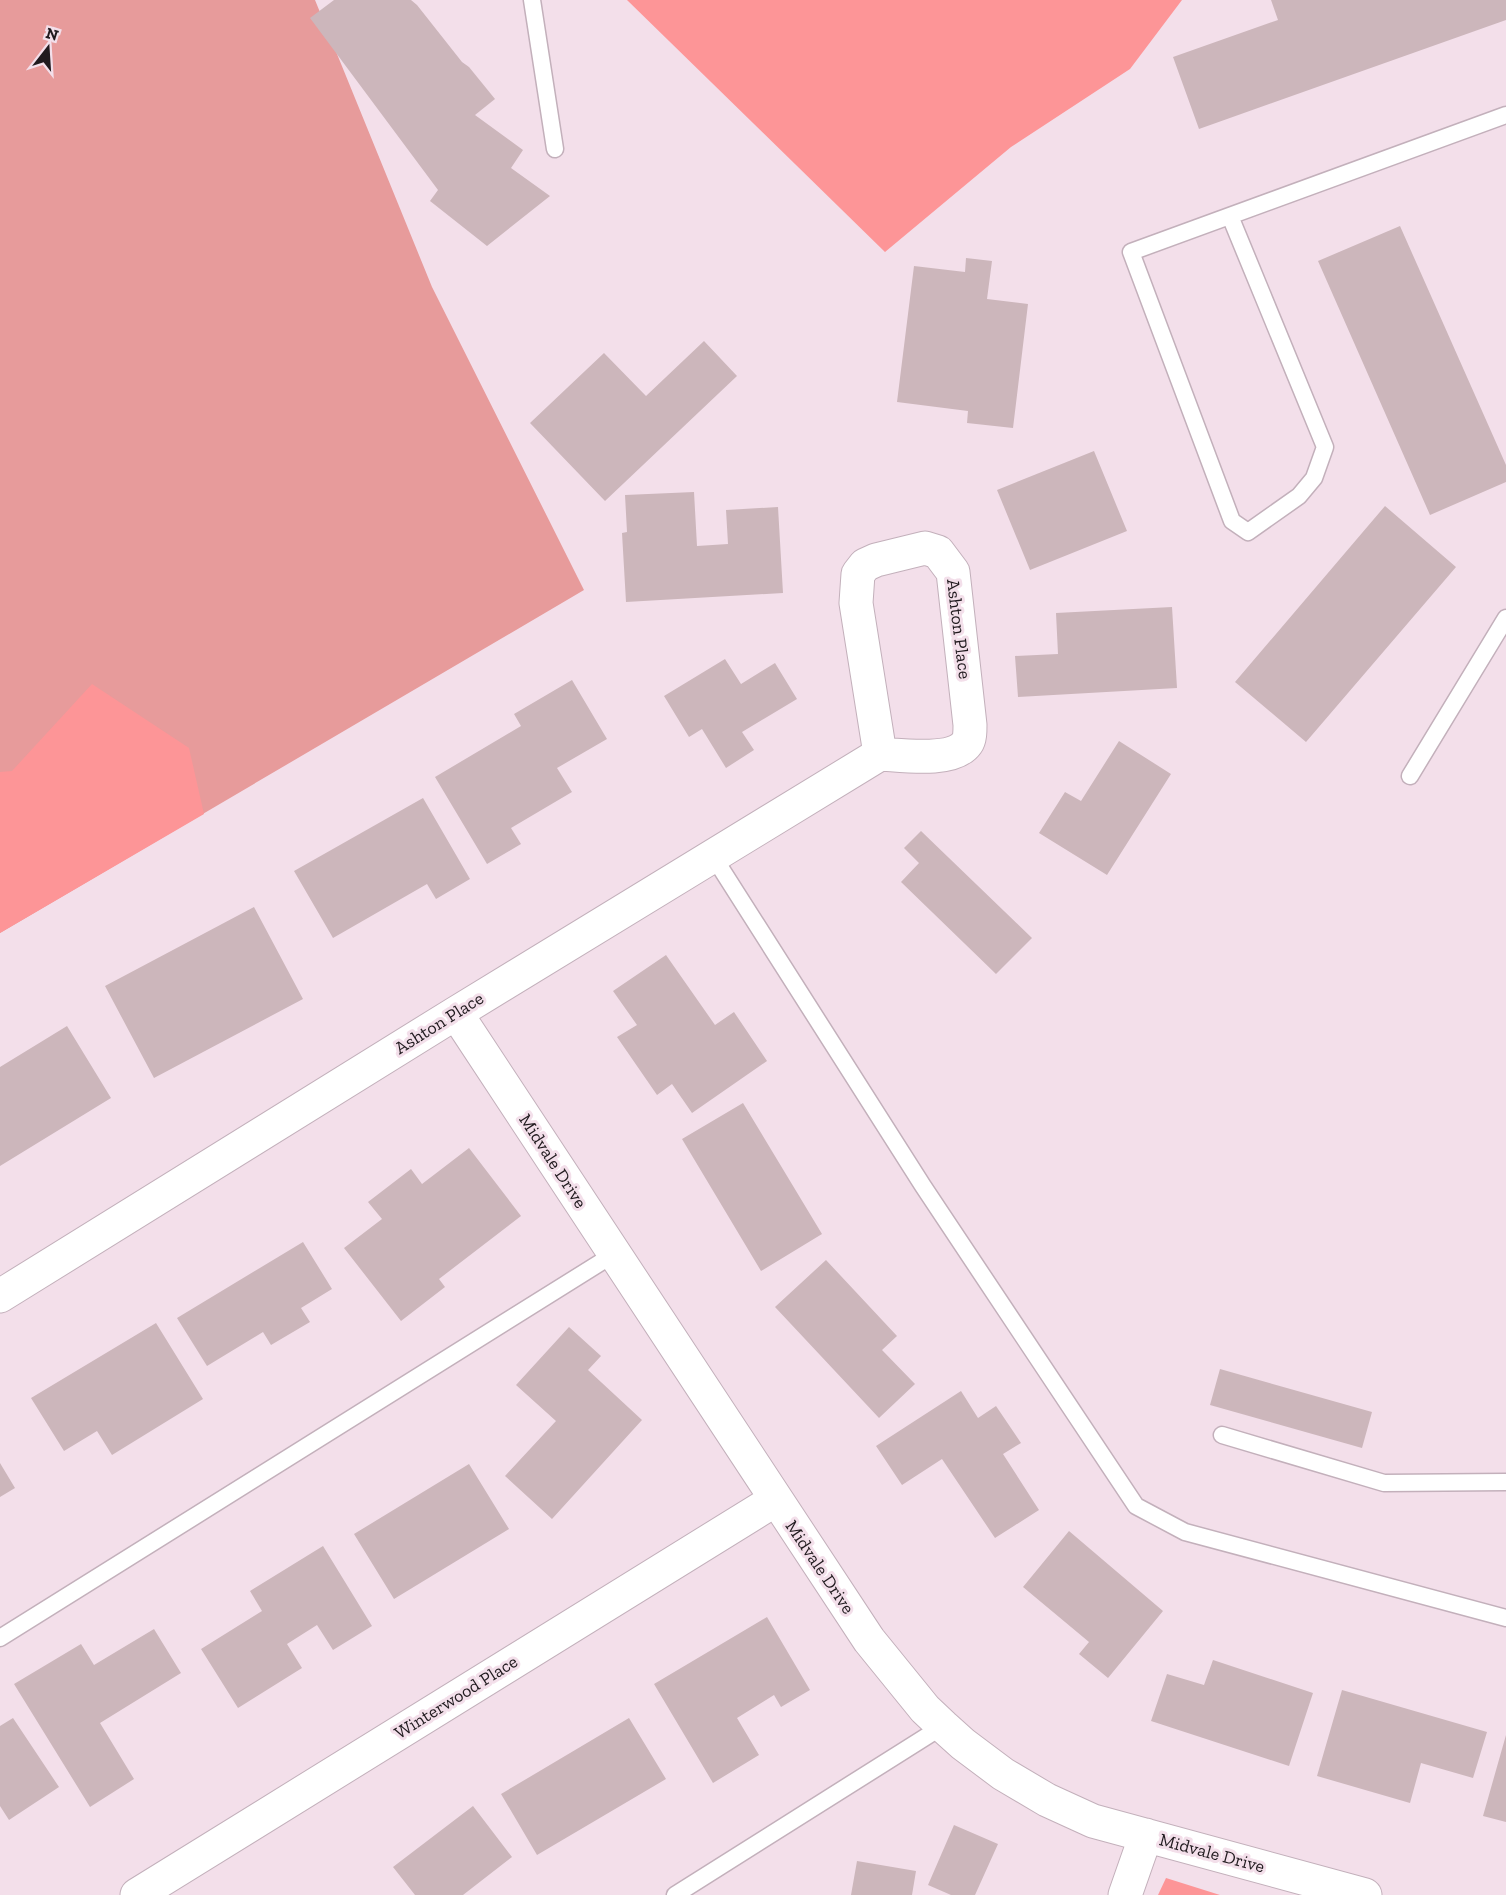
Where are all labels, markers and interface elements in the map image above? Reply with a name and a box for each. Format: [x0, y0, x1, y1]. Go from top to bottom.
north arrow [18, 18, 78, 78]
text: N [44, 23, 61, 45]
street label: Ashton Place [942, 578, 976, 680]
street label: Ashton Place [391, 987, 487, 1059]
street label: Midvale Drive [514, 1110, 592, 1212]
street label: Midvale Drive [781, 1516, 859, 1618]
street label: Winterwood Place [390, 1650, 522, 1744]
street label: Midvale Drive [1157, 1828, 1267, 1878]

